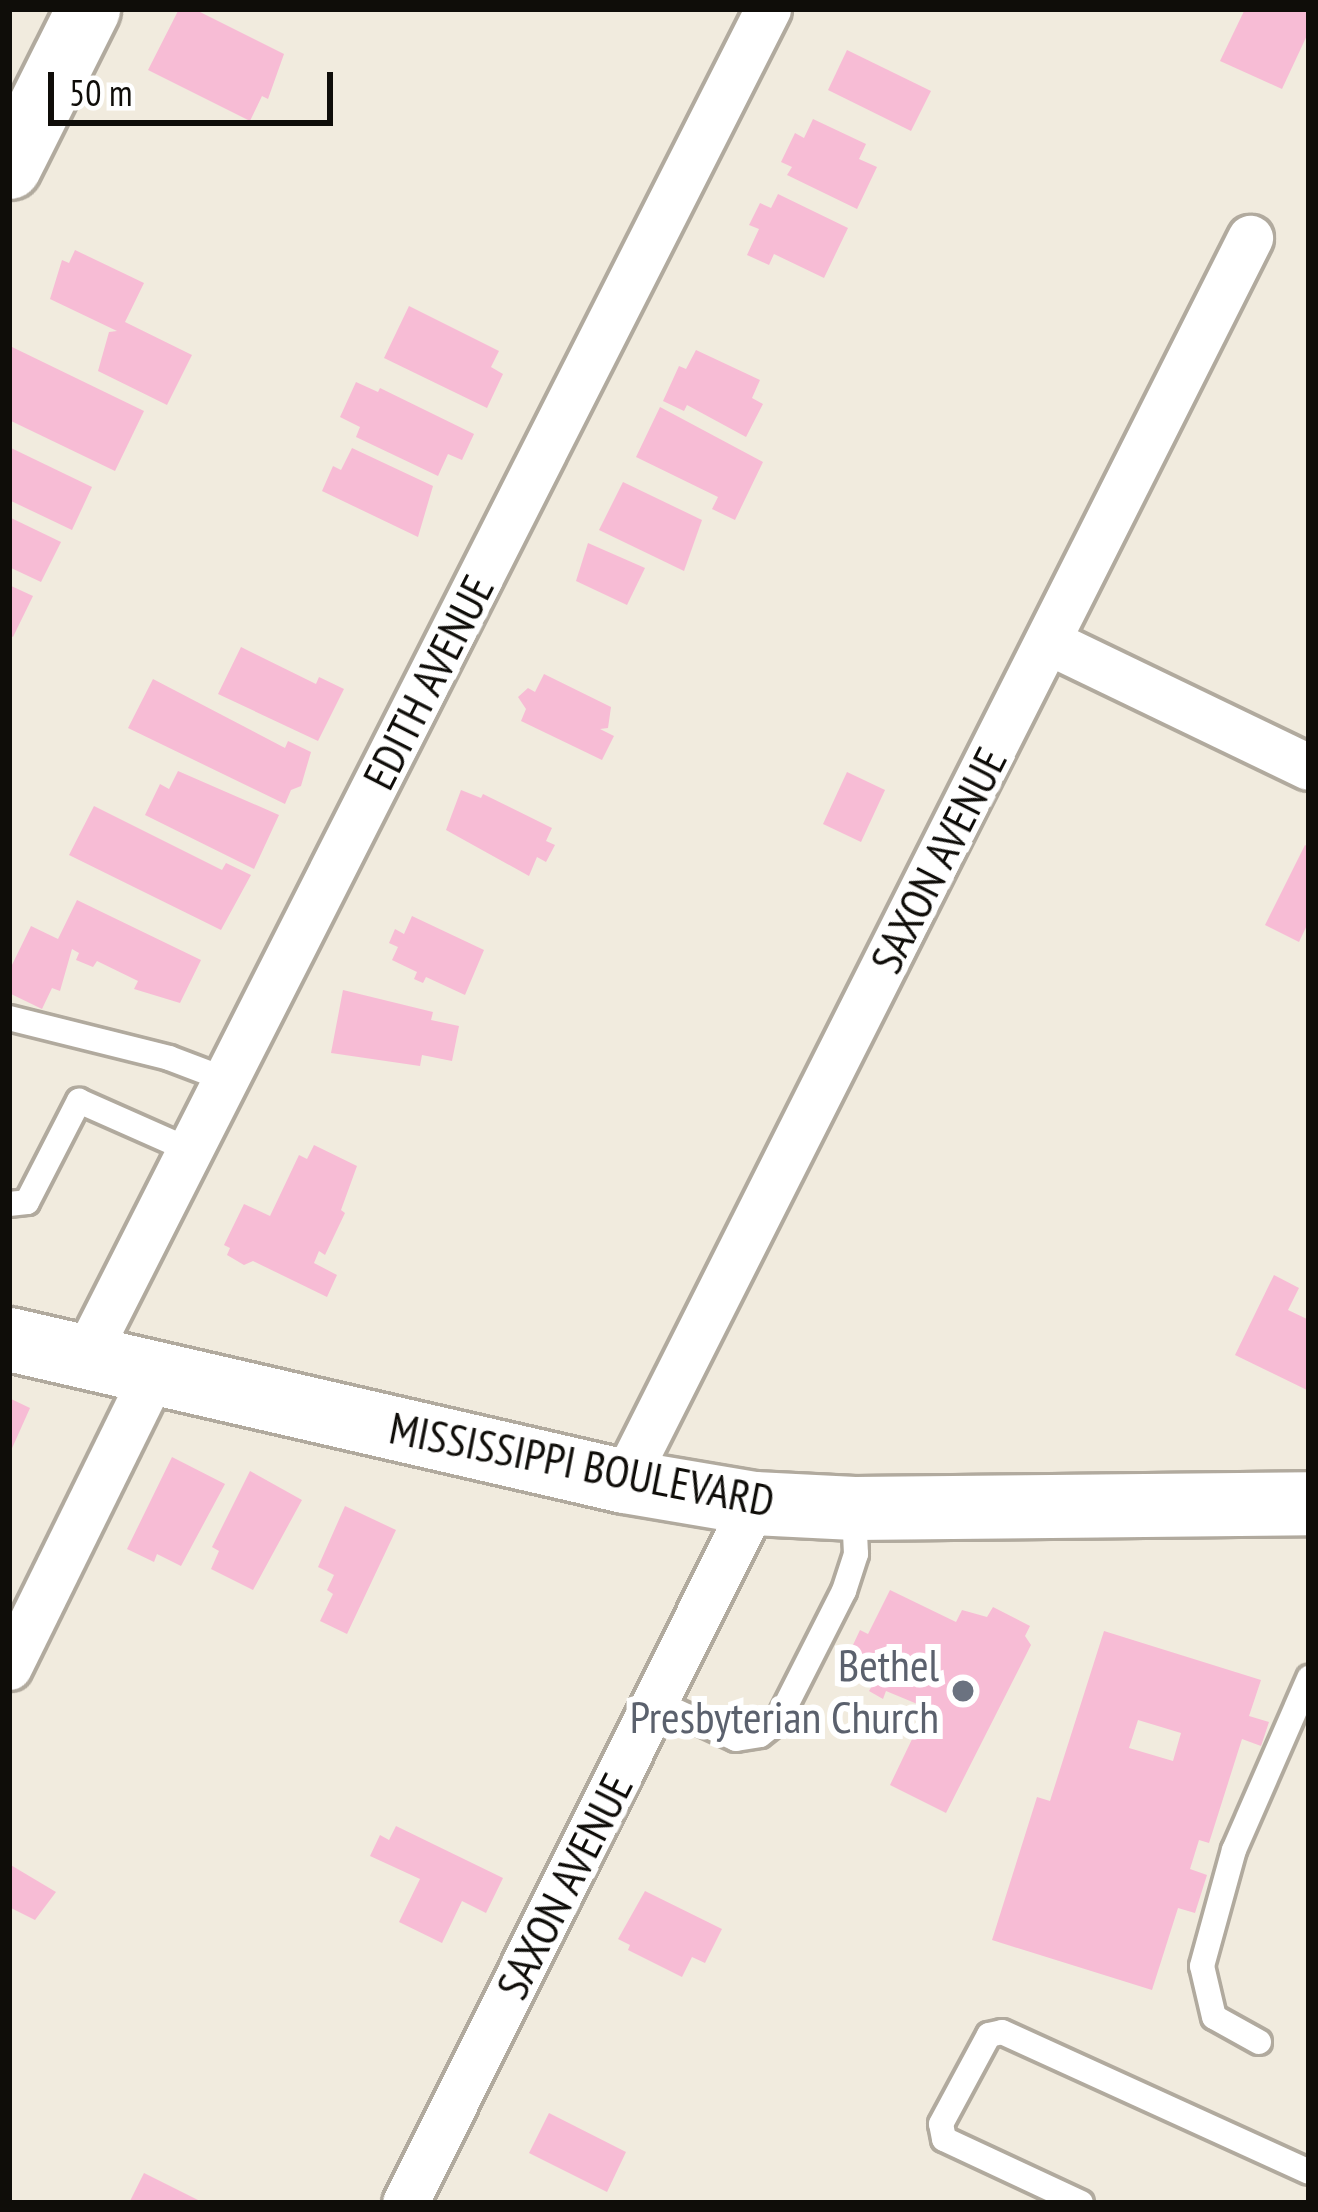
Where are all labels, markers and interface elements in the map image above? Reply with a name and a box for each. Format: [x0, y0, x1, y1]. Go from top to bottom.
scale bar [54, 48, 339, 122]
text: 50 m [69, 69, 132, 116]
street label: EDITH AVENUE [351, 566, 505, 798]
street label: SAXON AVENUE [858, 738, 1018, 982]
street label: MISSISSIPPI BOULEVARD [385, 1400, 779, 1528]
place label: Bethel Presbyterian Church [630, 1638, 939, 1744]
marker: Bethel Presbyterian Church [950, 1678, 976, 1704]
street label: SAXON AVENUE [484, 1764, 644, 2008]

